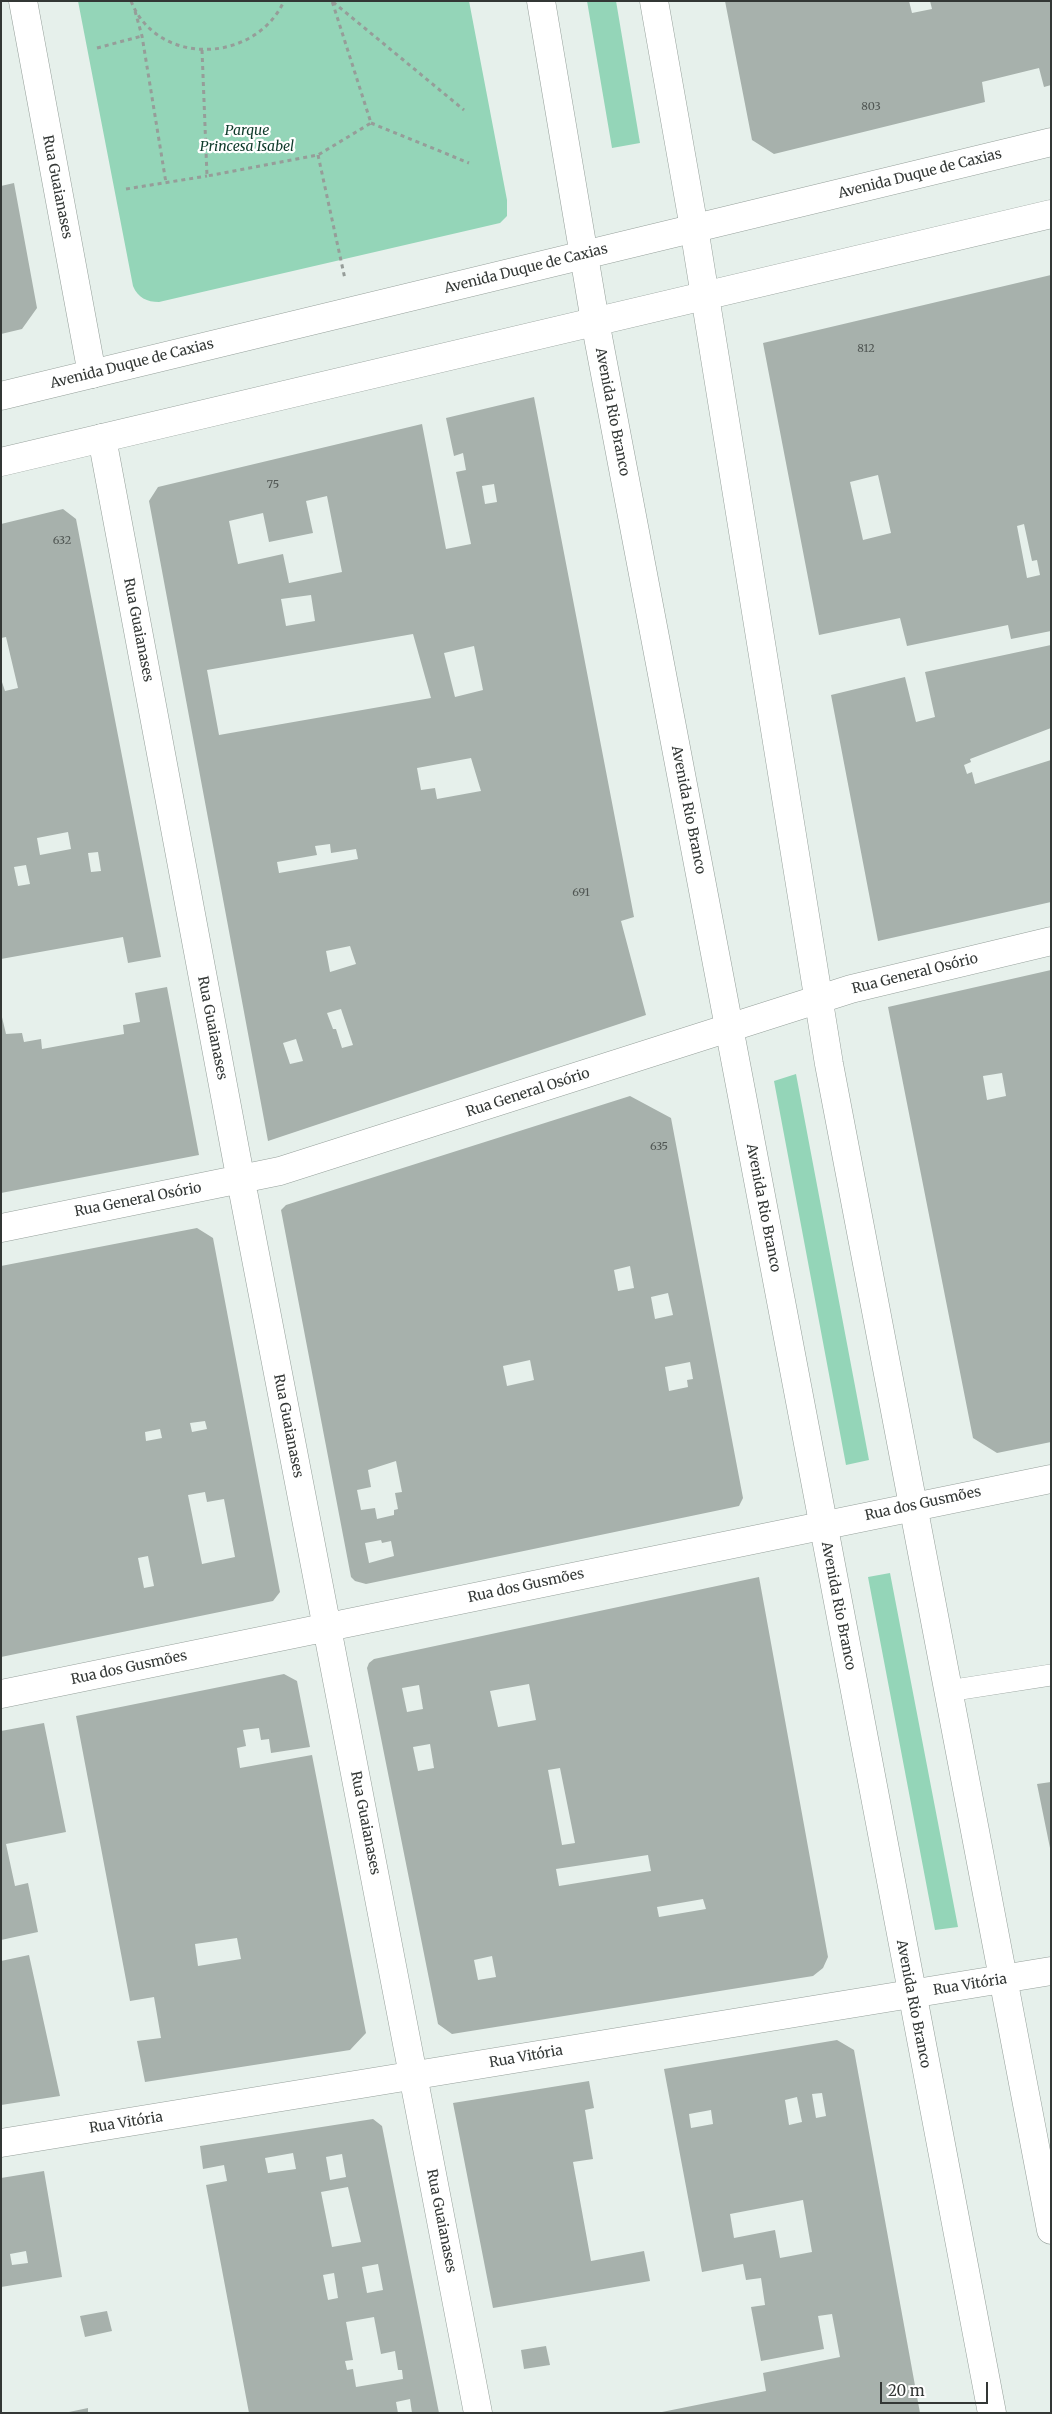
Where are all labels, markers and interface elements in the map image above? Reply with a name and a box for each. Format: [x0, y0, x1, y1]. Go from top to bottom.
house number: 803 [861, 100, 881, 114]
park label: Parque Princesa Isabel [200, 123, 294, 156]
street label: Rua Guaianases [39, 134, 75, 240]
street label: Avenida Duque de Caxias [837, 146, 1003, 202]
street label: Avenida Duque de Caxias [443, 241, 609, 297]
street label: Avenida Duque de Caxias [49, 336, 215, 392]
house number: 812 [857, 342, 875, 356]
street label: Avenida Rio Branco [591, 346, 633, 478]
house number: 75 [267, 478, 279, 492]
house number: 632 [53, 534, 71, 548]
street label: Rua Guaianases [120, 577, 156, 683]
street label: Avenida Rio Branco [667, 744, 709, 876]
house number: 691 [572, 886, 590, 900]
street label: Rua General Osório [850, 950, 980, 998]
street label: Rua Guaianases [194, 975, 230, 1081]
street label: Rua General Osório [464, 1065, 592, 1121]
house number: 635 [650, 1140, 668, 1154]
street label: Avenida Rio Branco [742, 1142, 784, 1274]
street label: Rua General Osório [73, 1179, 203, 1221]
street label: Rua Guaianases [270, 1373, 306, 1479]
street label: Rua dos Gusmões [863, 1483, 983, 1525]
street label: Avenida Rio Branco [817, 1540, 859, 1672]
street label: Rua dos Gusmões [466, 1565, 586, 1607]
street label: Rua dos Gusmões [69, 1647, 189, 1689]
street label: Rua Guaianases [347, 1770, 383, 1876]
street label: Avenida Rio Branco [892, 1938, 934, 2070]
street label: Rua Vitória [932, 1971, 1008, 1999]
street label: Rua Vitória [488, 2042, 564, 2072]
street label: Rua Vitória [88, 2109, 164, 2137]
street label: Rua Guaianases [423, 2168, 459, 2274]
scale bar [882, 2372, 990, 2404]
text: 20 m [888, 2381, 925, 2400]

